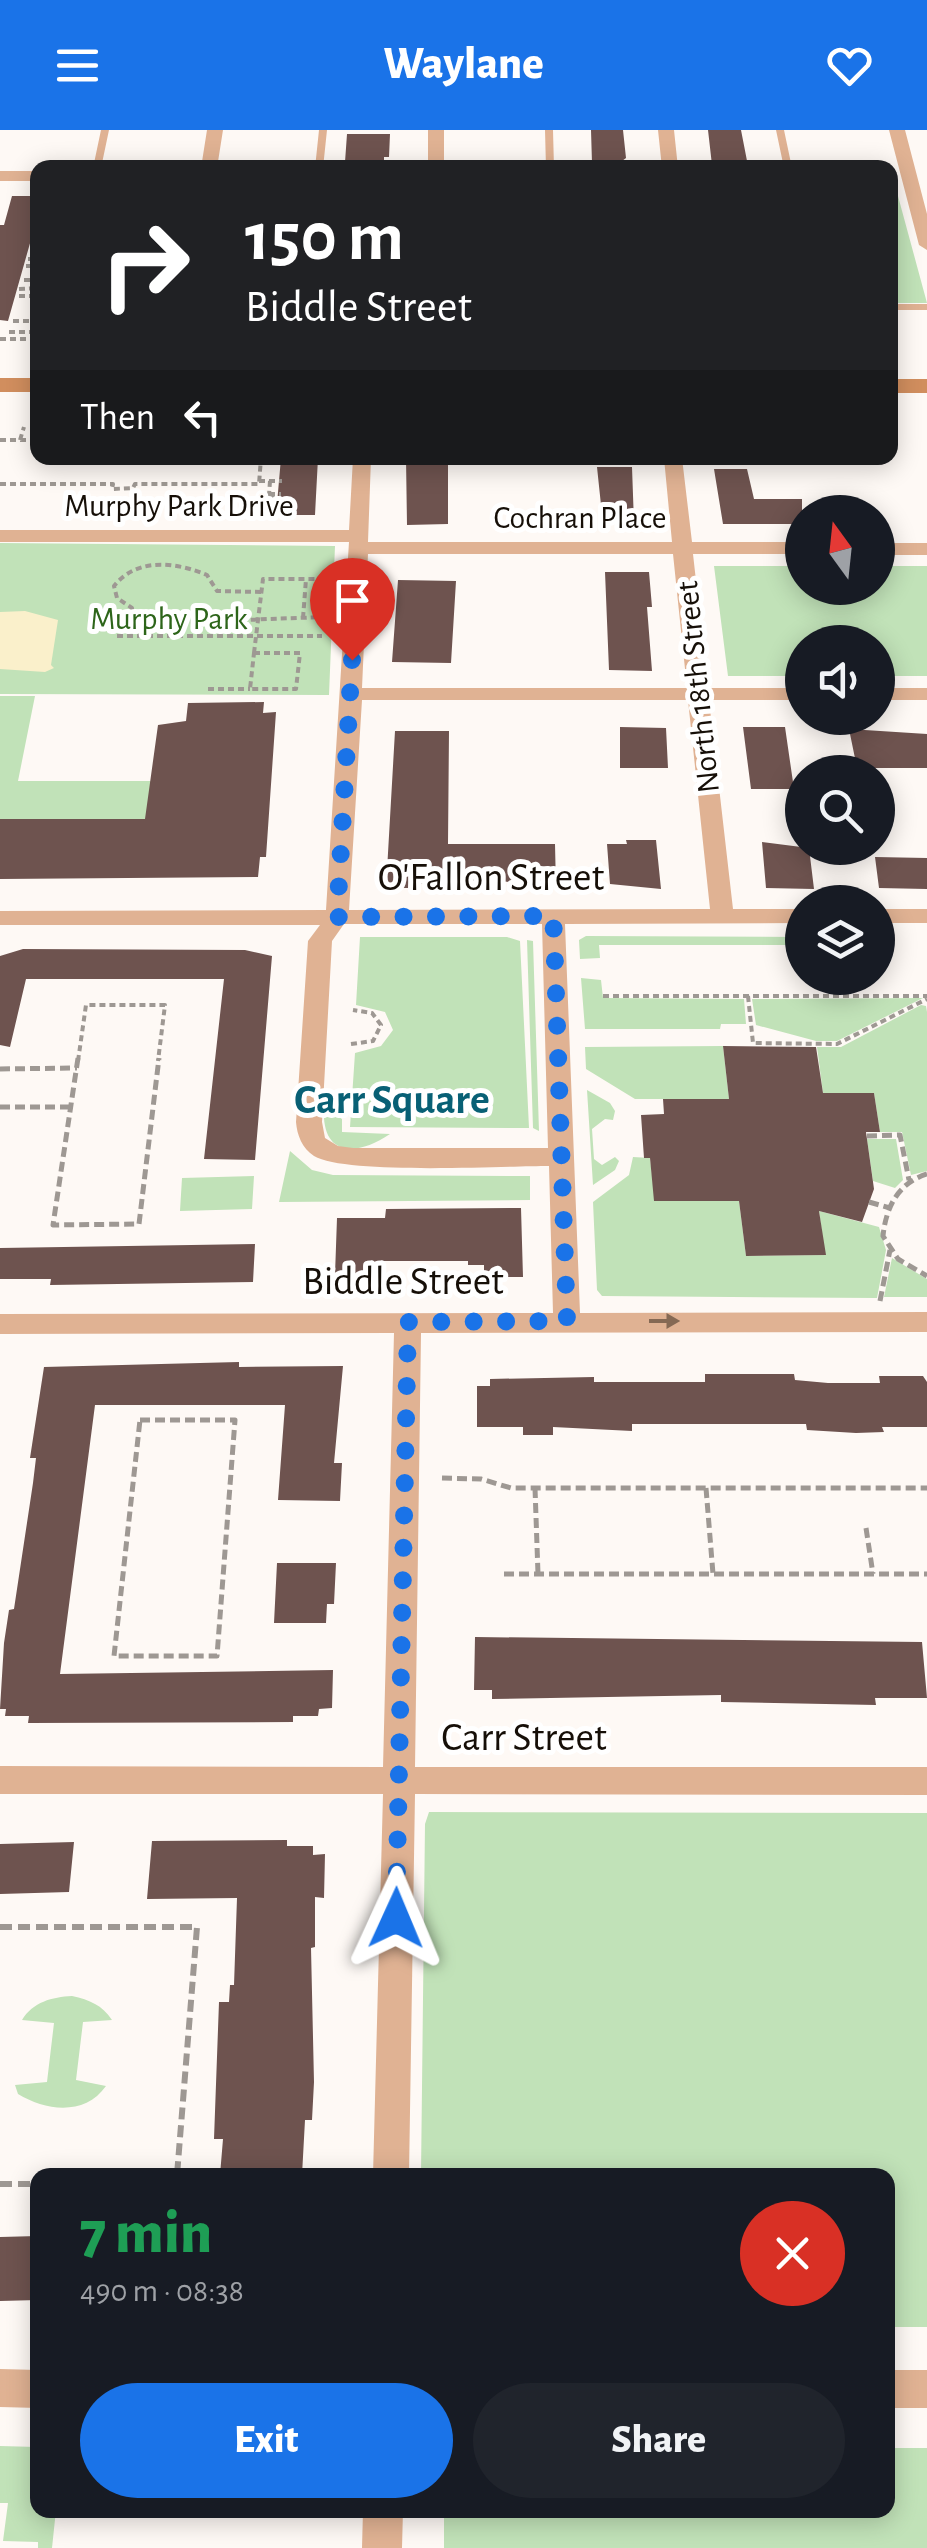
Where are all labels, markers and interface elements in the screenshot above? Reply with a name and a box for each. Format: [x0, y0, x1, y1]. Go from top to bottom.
icon: menu [50, 38, 105, 93]
icon: heart [822, 38, 877, 93]
text: Waylane [383, 42, 544, 87]
icon: right [80, 200, 210, 330]
text: 150 m [245, 203, 404, 273]
text: Biddle Street [245, 285, 472, 330]
icon: left [175, 390, 230, 445]
text: Then [80, 399, 155, 437]
street label: Murphy Park Drive [64, 490, 294, 522]
north arrow [785, 495, 895, 605]
map controls [785, 495, 895, 995]
street label: Cochran Place [494, 502, 667, 534]
pin [310, 558, 395, 661]
icon: arrive [325, 573, 380, 628]
street label: North 18th Street [671, 580, 725, 794]
park label: Murphy Park [90, 603, 248, 635]
button: sound [785, 625, 895, 735]
button: search [785, 755, 895, 865]
street label: O'Fallon Street [378, 858, 605, 898]
button: layers [785, 885, 895, 995]
district label: Carr Square [294, 1079, 490, 1121]
street label: Biddle Street [302, 1262, 504, 1302]
one-way arrow [649, 1314, 681, 1330]
street label: Carr Street [441, 1718, 607, 1758]
position arrow [344, 1866, 448, 1970]
button: close [740, 2201, 845, 2306]
text: 7 min [80, 2204, 212, 2264]
text: 490 m · 08:38 [80, 2275, 244, 2307]
button: Exit [80, 2383, 453, 2498]
button: Share [473, 2383, 845, 2498]

